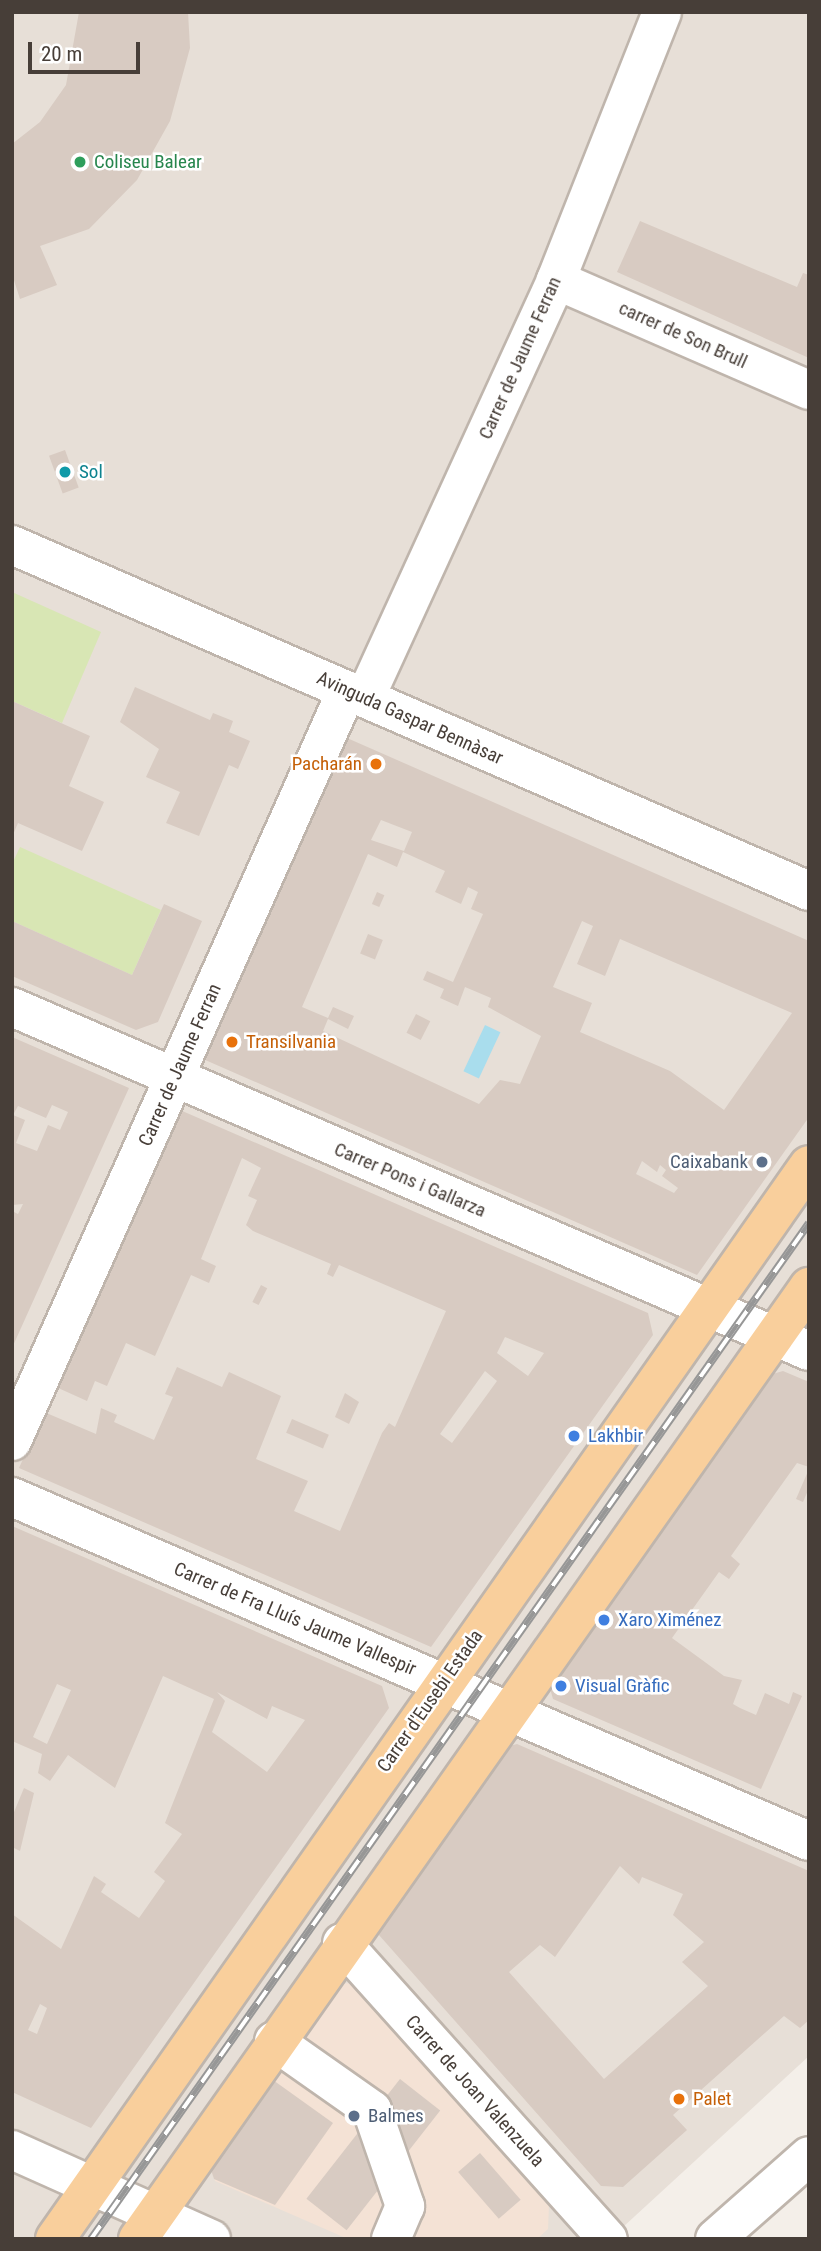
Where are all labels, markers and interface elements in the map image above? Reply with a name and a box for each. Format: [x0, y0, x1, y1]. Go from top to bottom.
scale bar [32, 28, 144, 72]
text: 20 m [41, 42, 82, 66]
place label: Coliseu Balear [94, 151, 202, 173]
marker: Coliseu Balear [72, 154, 88, 170]
street label: Carrer de Jaume Ferran [474, 273, 566, 443]
street label: carrer de Son Brull [615, 297, 751, 373]
place label: Sol [79, 461, 103, 483]
marker: Sol [57, 464, 73, 480]
street label: Avinguda Gaspar Bennàsar [313, 667, 507, 769]
place label: Pacharán [292, 753, 362, 775]
marker: Pacharán [368, 756, 384, 772]
street label: Carrer de Jaume Ferran [134, 980, 226, 1150]
place label: Transilvania [246, 1031, 336, 1053]
marker: Transilvania [224, 1034, 240, 1050]
street label: Carrer Pons i Gallarza [331, 1138, 489, 1222]
place label: Caixabank [670, 1151, 748, 1173]
marker: Caixabank [754, 1154, 770, 1170]
place label: Lakhbir [588, 1425, 643, 1447]
marker: Lakhbir [566, 1428, 582, 1444]
street label: Carrer de Fra Lluís Jaume Vallespir [170, 1558, 420, 1680]
place label: Xaro Ximénez [618, 1609, 722, 1631]
marker: Xaro Ximénez [596, 1612, 612, 1628]
street label: Carrer d'Eusebi Estada [372, 1625, 488, 1777]
place label: Visual Gràfic [575, 1675, 670, 1697]
marker: Visual Gràfic [553, 1678, 569, 1694]
street label: Carrer de Joan Valenzuela [401, 2011, 549, 2171]
place label: Palet [693, 2088, 731, 2110]
marker: Palet [671, 2091, 687, 2107]
place label: Balmes [368, 2105, 424, 2127]
marker: Balmes [346, 2108, 362, 2124]

